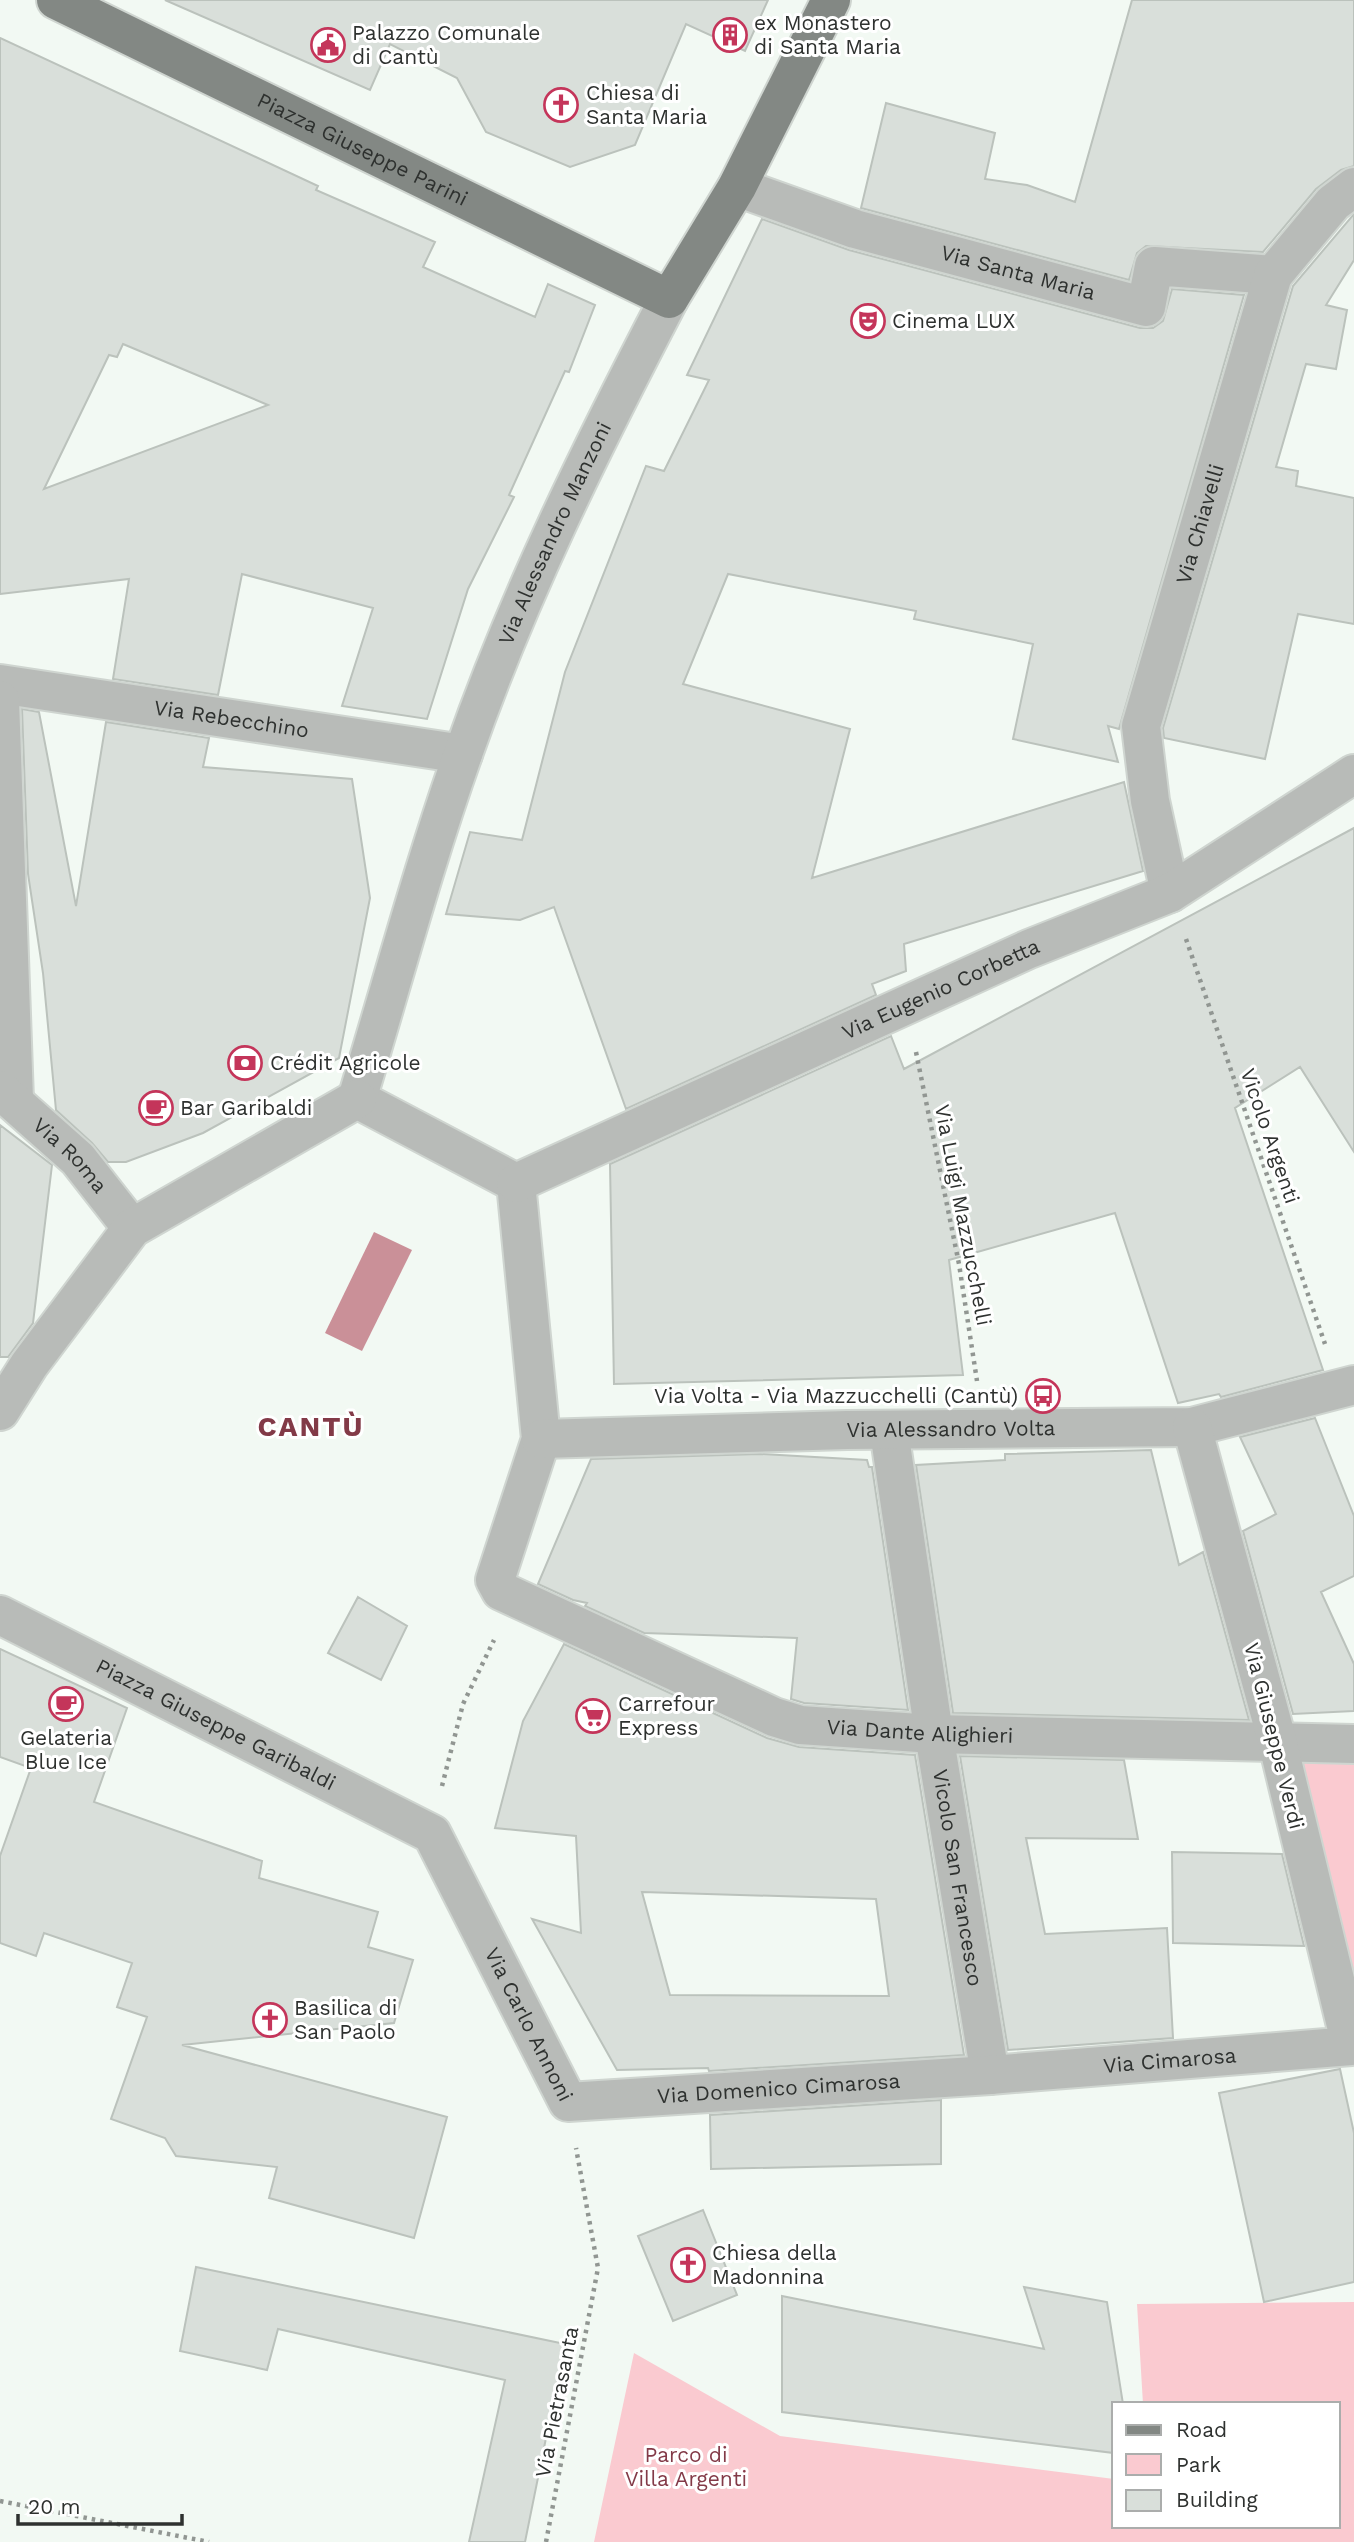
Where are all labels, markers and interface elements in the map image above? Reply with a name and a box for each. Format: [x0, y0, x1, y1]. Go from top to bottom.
place label: ex Monastero di Santa Maria [754, 10, 901, 59]
building icon: ex Monastero di Santa Maria [711, 16, 749, 54]
place label: Palazzo Comunale di Cantù [352, 20, 540, 69]
public building icon: Palazzo Comunale di Cantù [309, 26, 347, 64]
place label: Chiesa di Santa Maria [586, 80, 707, 129]
church icon: Chiesa di Santa Maria [542, 86, 580, 124]
street label: Piazza Giuseppe Parini [253, 87, 472, 211]
street label: Via Santa Maria [938, 240, 1098, 305]
theatre icon: Cinema LUX [849, 302, 887, 340]
place label: Cinema LUX [892, 308, 1015, 333]
street label: Via Alessandro Manzoni [493, 418, 616, 648]
street label: Via Chiavelli [1170, 461, 1229, 587]
street label: Via Rebecchino [152, 694, 311, 743]
street label: Via Eugenio Corbetta [838, 933, 1043, 1045]
bank icon: Crédit Agricole [226, 1044, 264, 1082]
place label: Crédit Agricole [270, 1050, 421, 1075]
street label: Vicolo Argenti [1236, 1065, 1305, 1207]
cafe icon: Bar Garibaldi [137, 1089, 175, 1127]
place label: Bar Garibaldi [180, 1095, 312, 1120]
street label: Via Luigi Mazzucchelli [930, 1102, 997, 1328]
street label: Via Roma [28, 1112, 113, 1198]
bus stop icon: Via Volta - Via Mazzucchelli (Cantù) [1024, 1377, 1062, 1415]
place label: Via Volta - Via Mazzucchelli (Cantù) [654, 1383, 1018, 1408]
district label: CANTÙ [258, 1410, 364, 1443]
street label: Via Alessandro Volta [846, 1415, 1056, 1442]
street label: Via Giuseppe Verdi [1239, 1640, 1310, 1832]
street label: Piazza Giuseppe Garibaldi [92, 1653, 340, 1795]
cafe icon: Gelateria Blue Ice [47, 1685, 85, 1723]
place label: Carrefour Express [618, 1691, 716, 1740]
supermarket icon: Carrefour Express [574, 1697, 612, 1735]
street label: Via Dante Alighieri [826, 1714, 1014, 1748]
place label: Gelateria Blue Ice [20, 1725, 112, 1774]
street label: Vicolo San Francesco [928, 1767, 988, 1988]
street label: Via Carlo Annoni [480, 1943, 579, 2105]
place label: Basilica di San Paolo [294, 1995, 397, 2044]
church icon: Basilica di San Paolo [251, 2001, 289, 2039]
street label: Via Cimarosa [1102, 2042, 1237, 2078]
street label: Via Domenico Cimarosa [656, 2068, 901, 2108]
place label: Chiesa della Madonnina [712, 2240, 837, 2289]
church icon: Chiesa della Madonnina [669, 2246, 707, 2284]
street label: Via Pietrasanta [530, 2324, 583, 2480]
legend [1112, 2402, 1340, 2528]
text: Road [1176, 2417, 1227, 2442]
park label: Parco di Villa Argenti [625, 2442, 747, 2491]
text: Park [1176, 2452, 1221, 2477]
scale bar [18, 2482, 182, 2526]
text: Building [1176, 2487, 1258, 2512]
text: 20 m [28, 2494, 80, 2519]

